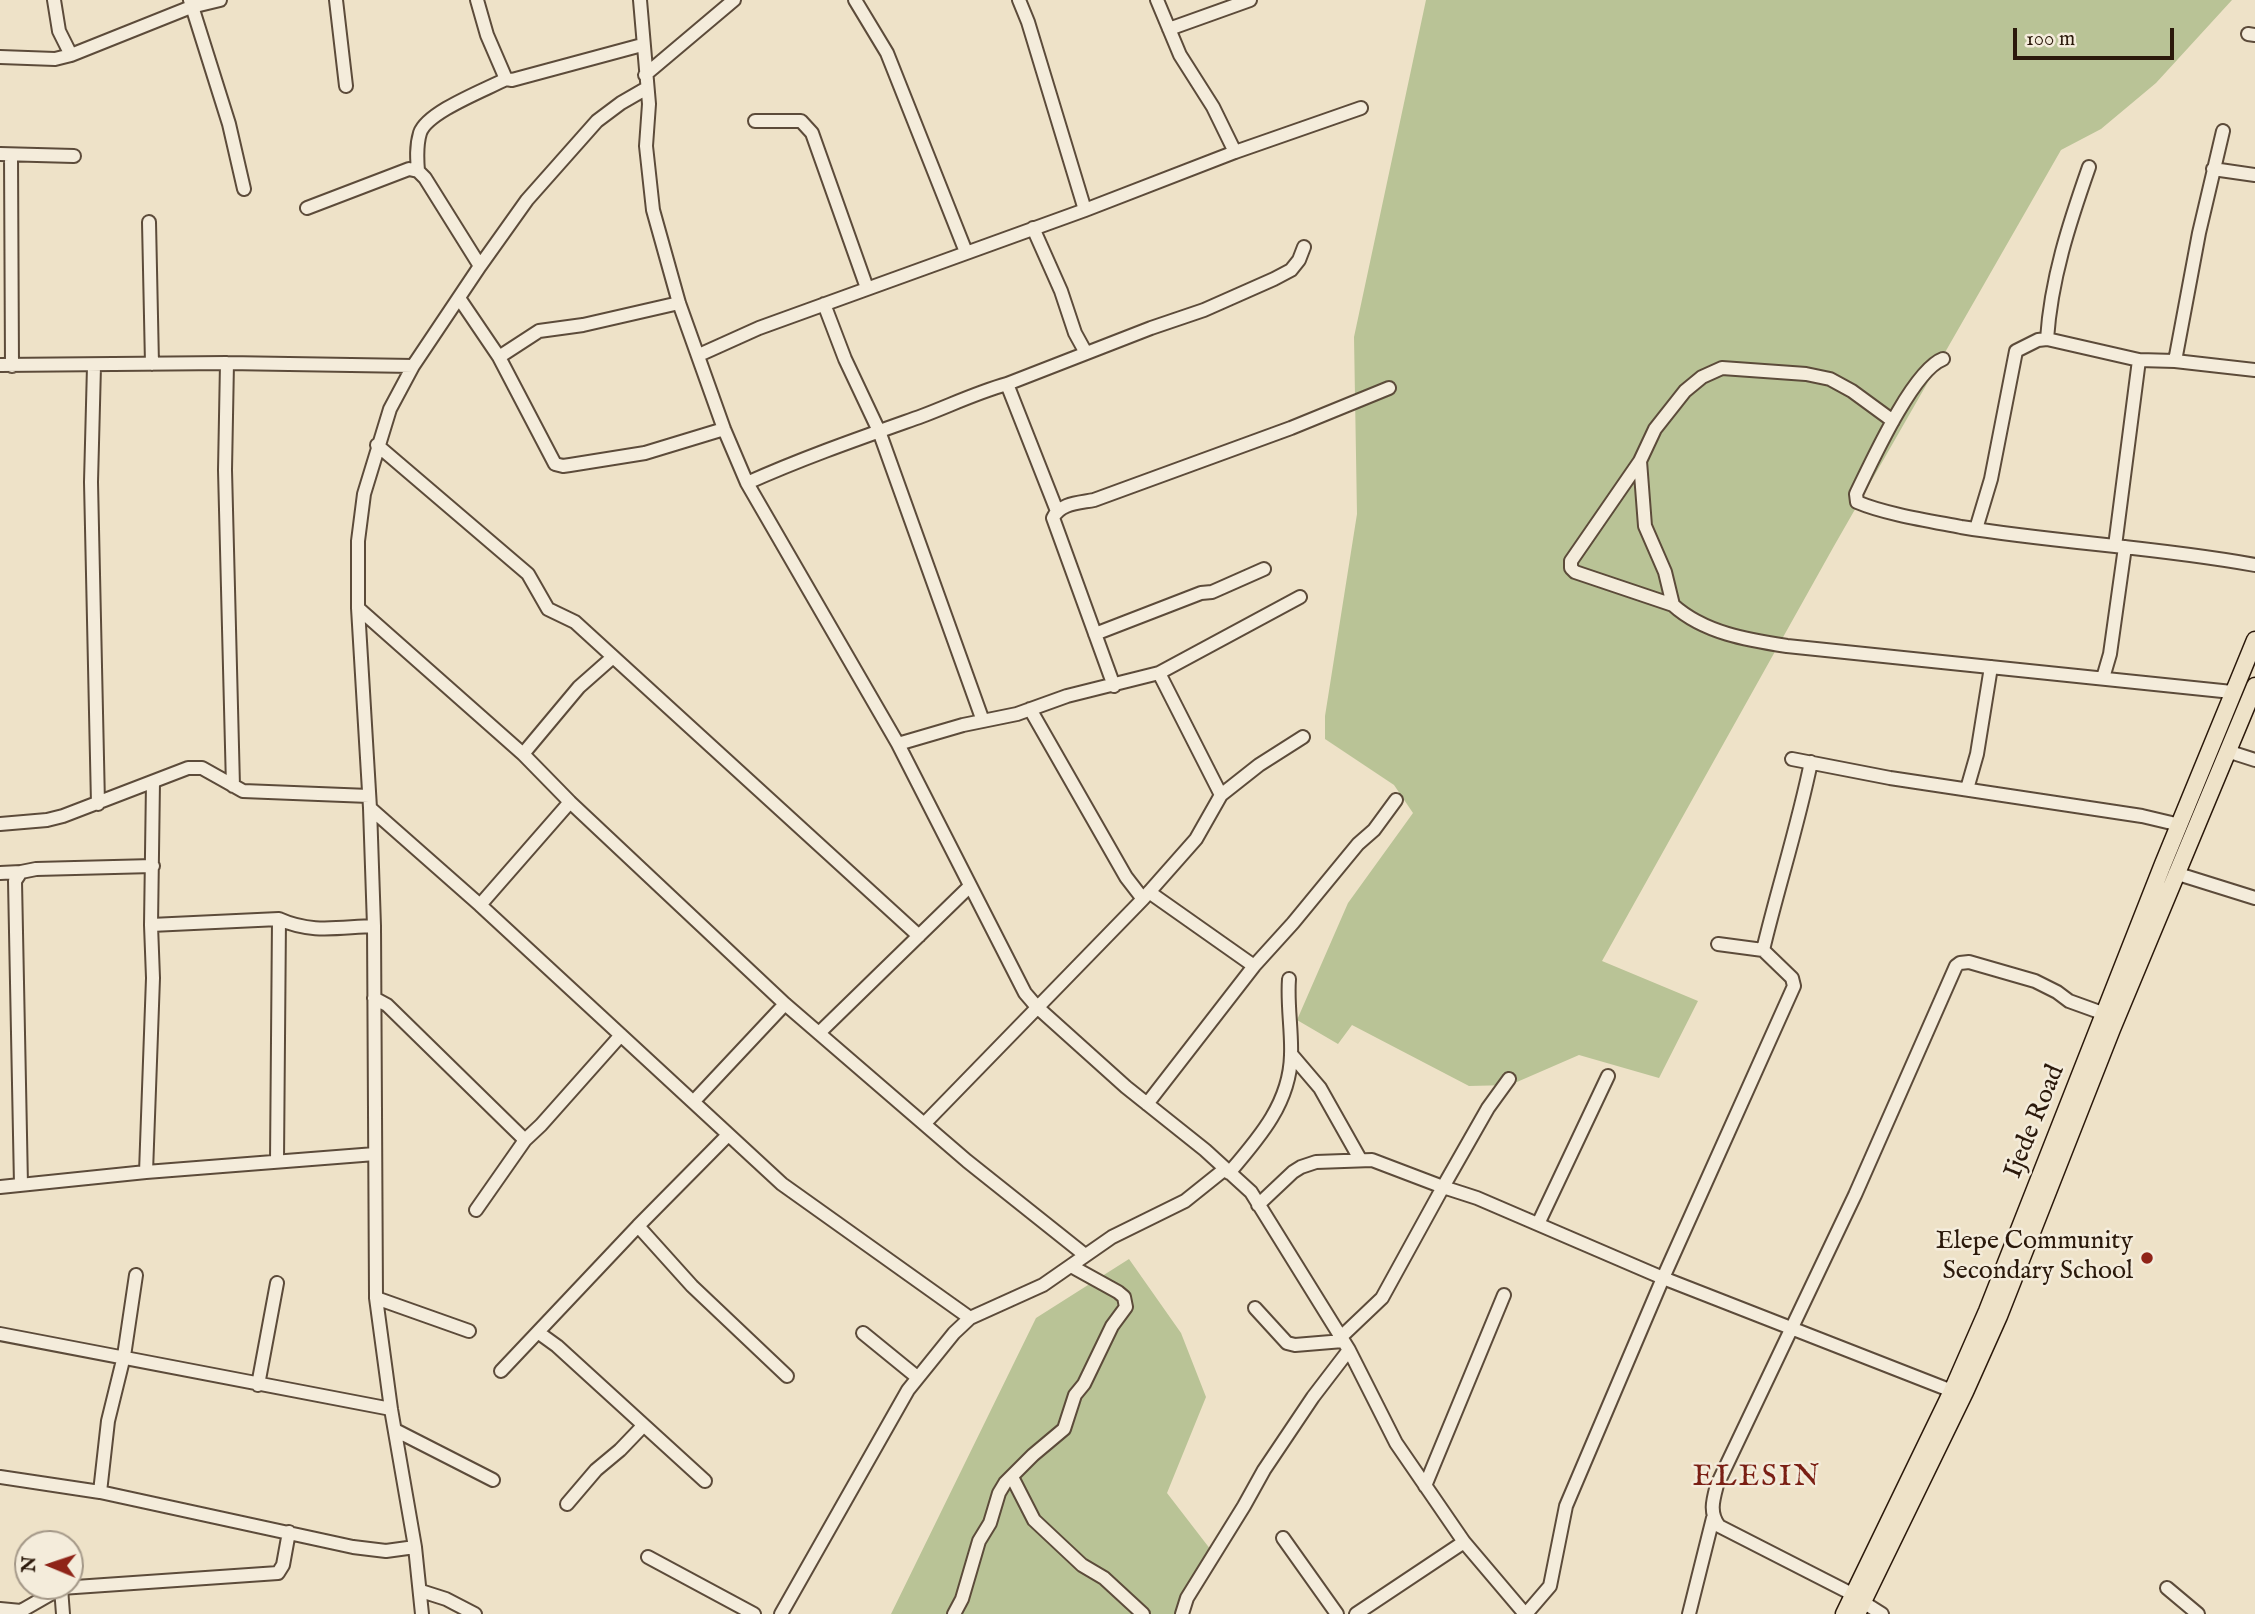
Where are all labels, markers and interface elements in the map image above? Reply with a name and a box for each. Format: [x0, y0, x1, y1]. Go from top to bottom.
scale bar [2017, 14, 2178, 58]
text: 100 m [2026, 26, 2075, 53]
street label: Ijede Road [1999, 1061, 2073, 1183]
place label: Elepe Community Secondary School [1936, 1227, 2133, 1288]
marker: Elepe Community Secondary School [2139, 1250, 2155, 1266]
district label: ELESIN [1693, 1461, 1821, 1497]
north arrow [14, 1530, 84, 1600]
text: N [18, 1556, 42, 1573]

